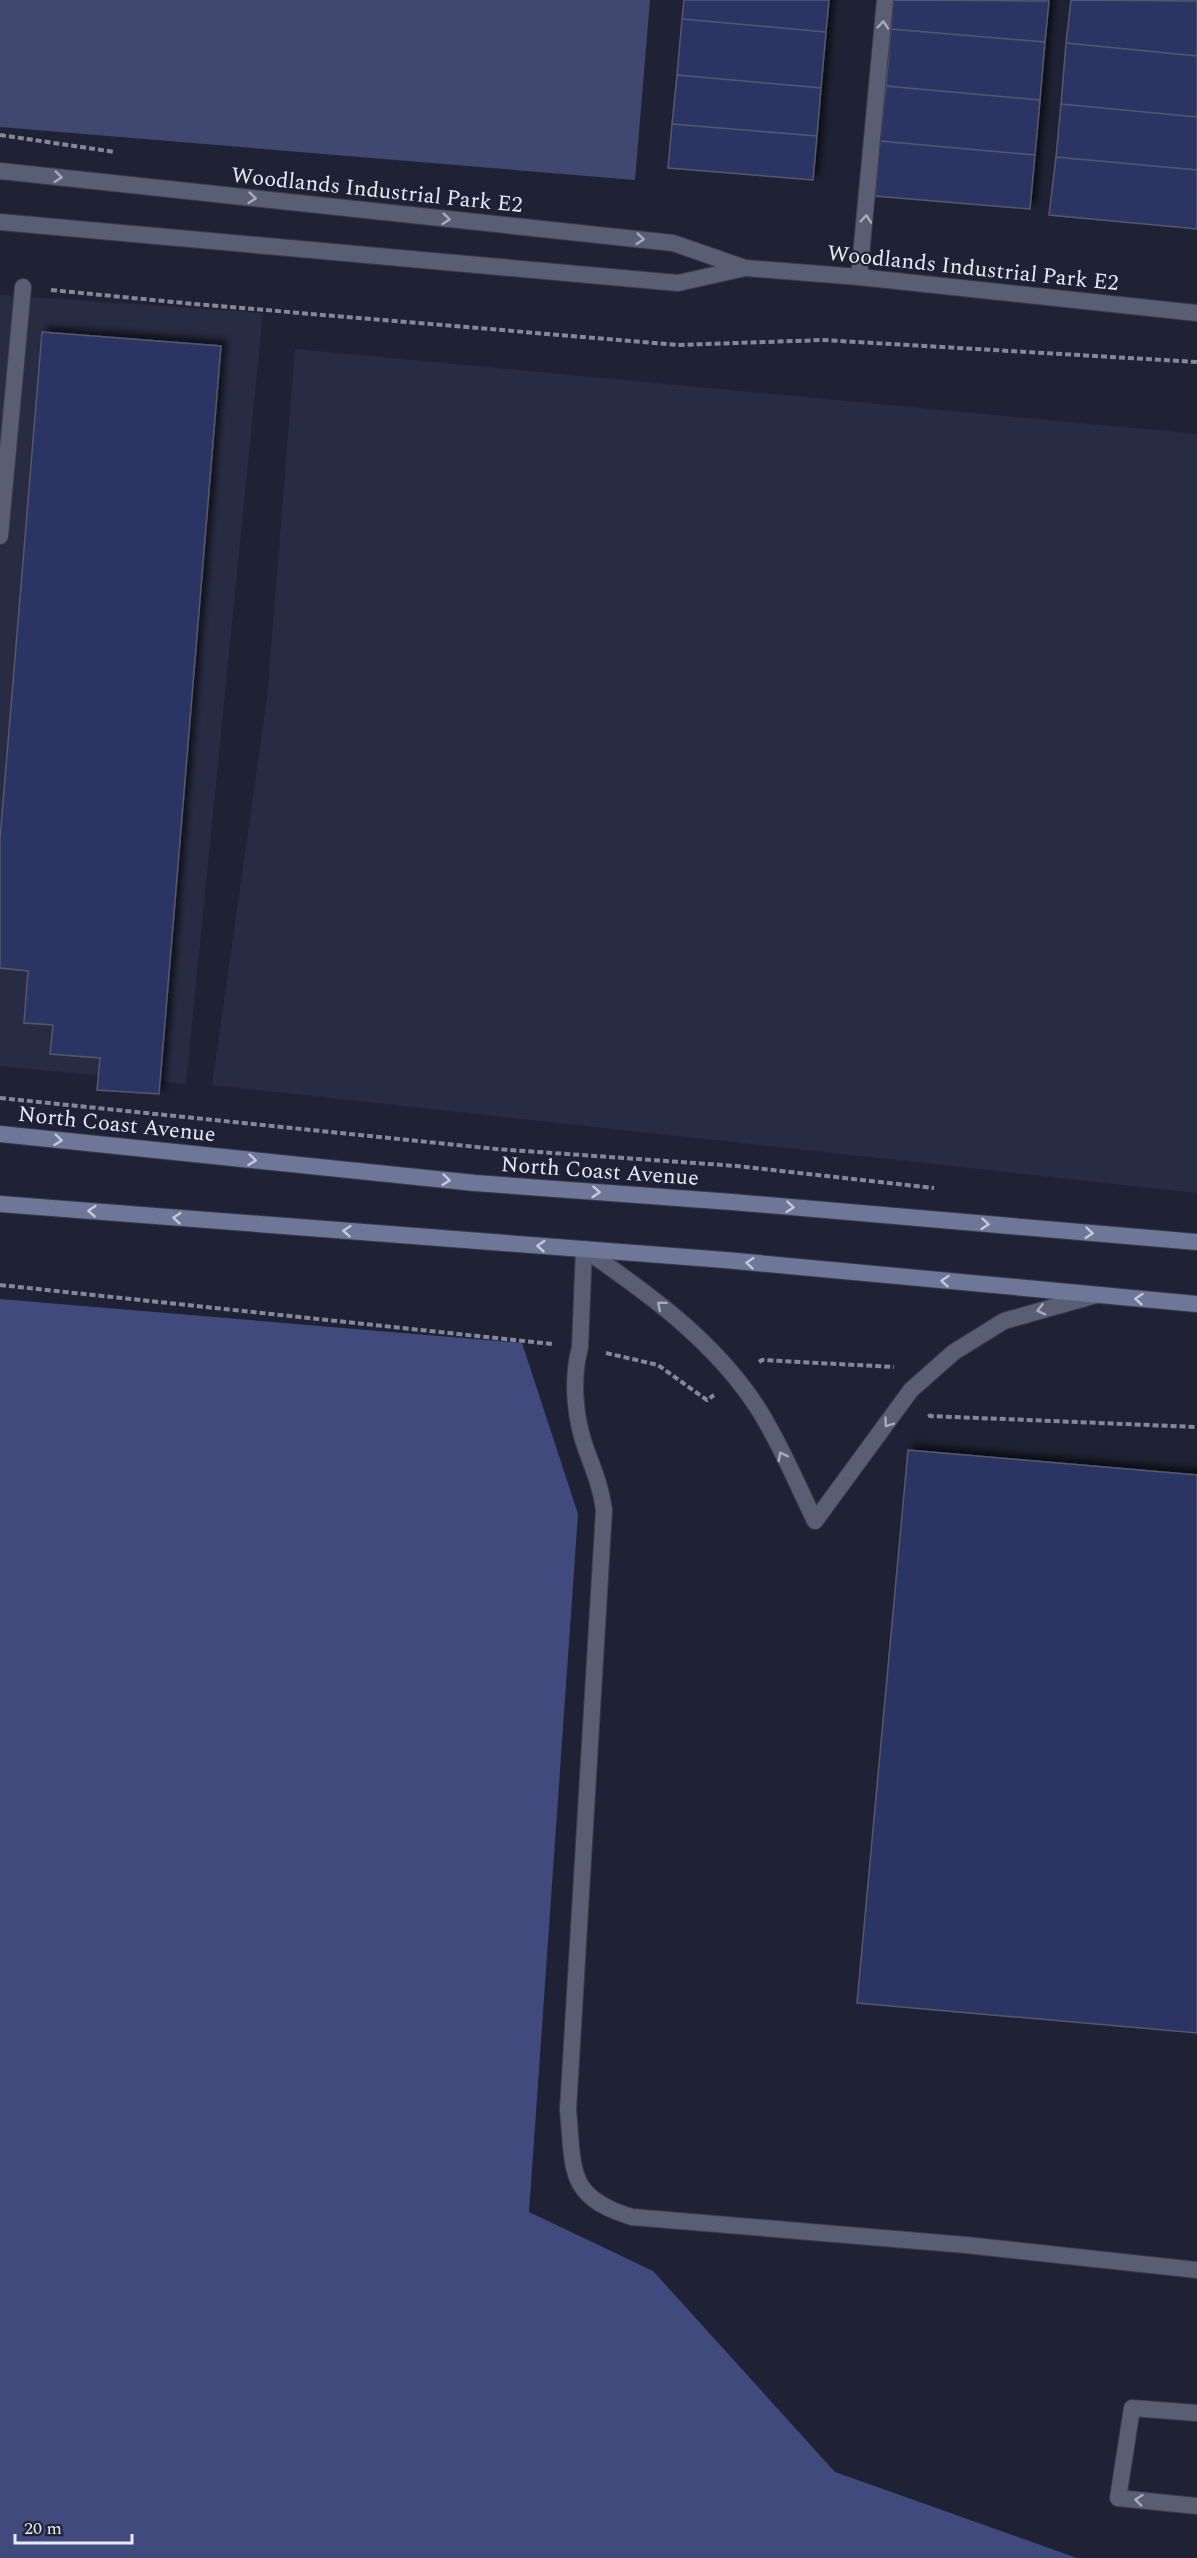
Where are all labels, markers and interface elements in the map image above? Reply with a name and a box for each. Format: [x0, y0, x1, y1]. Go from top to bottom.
one-way arrow [876, 20, 889, 29]
street label: Woodlands Industrial Park E2 [230, 159, 524, 222]
one-way arrow [54, 170, 63, 183]
one-way arrow [248, 191, 257, 204]
one-way arrow [441, 212, 451, 225]
one-way arrow [859, 214, 872, 223]
one-way arrow [635, 232, 644, 245]
street label: Woodlands Industrial Park E2 [826, 237, 1120, 300]
street label: North Coast Avenue [17, 1098, 217, 1151]
one-way arrow [54, 1133, 63, 1146]
street label: North Coast Avenue [500, 1148, 700, 1195]
one-way arrow [248, 1153, 257, 1166]
one-way arrow [442, 1173, 451, 1186]
one-way arrow [592, 1185, 601, 1198]
one-way arrow [786, 1200, 795, 1213]
one-way arrow [87, 1205, 96, 1218]
one-way arrow [173, 1211, 182, 1224]
one-way arrow [980, 1217, 989, 1230]
one-way arrow [342, 1225, 351, 1238]
one-way arrow [1085, 1226, 1094, 1239]
one-way arrow [537, 1240, 546, 1253]
one-way arrow [746, 1257, 755, 1270]
one-way arrow [940, 1275, 949, 1288]
one-way arrow [1134, 1293, 1143, 1306]
one-way arrow [657, 1302, 668, 1313]
one-way arrow [1036, 1303, 1046, 1316]
one-way arrow [884, 1416, 895, 1427]
one-way arrow [778, 1451, 789, 1462]
one-way arrow [1134, 2494, 1143, 2507]
scale bar [15, 2507, 132, 2545]
text: 20 m [24, 2515, 62, 2542]

